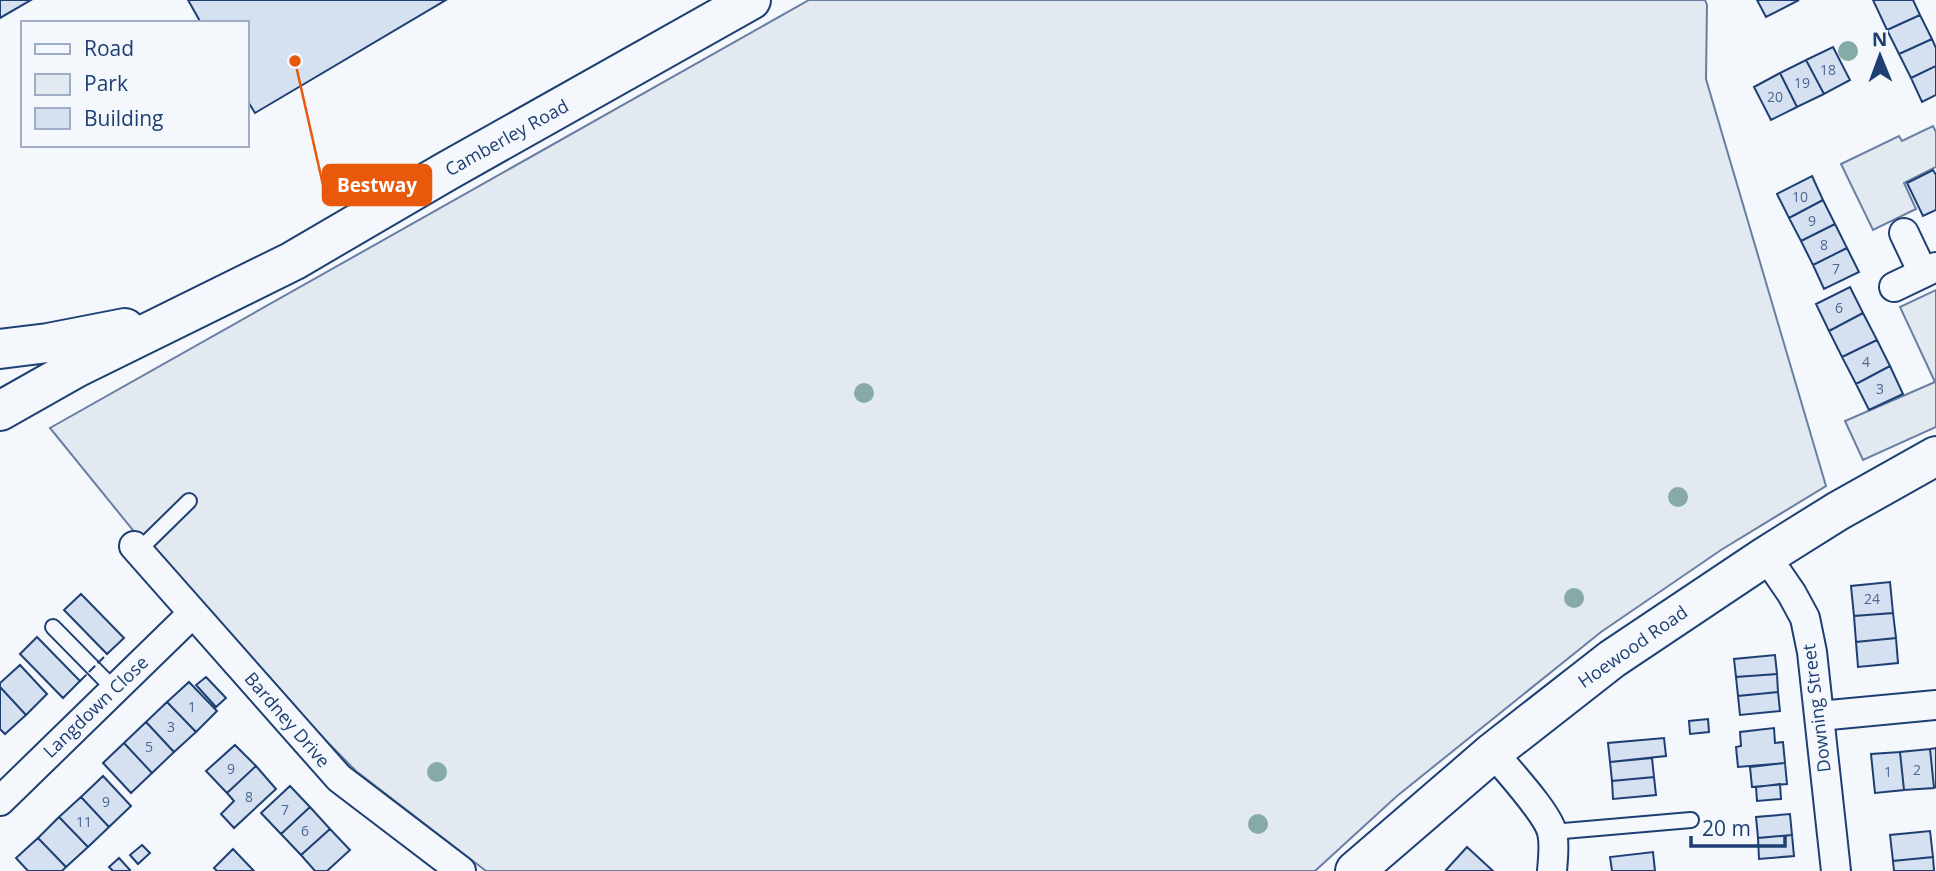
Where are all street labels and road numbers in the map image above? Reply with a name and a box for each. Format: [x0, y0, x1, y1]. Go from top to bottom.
street label: Camberley Road [440, 93, 573, 181]
street label: Hoewood Road [1573, 600, 1692, 693]
street label: Downing Street [1796, 643, 1836, 774]
street label: Langdown Close [38, 650, 153, 763]
street label: Bardney Drive [240, 667, 336, 772]

